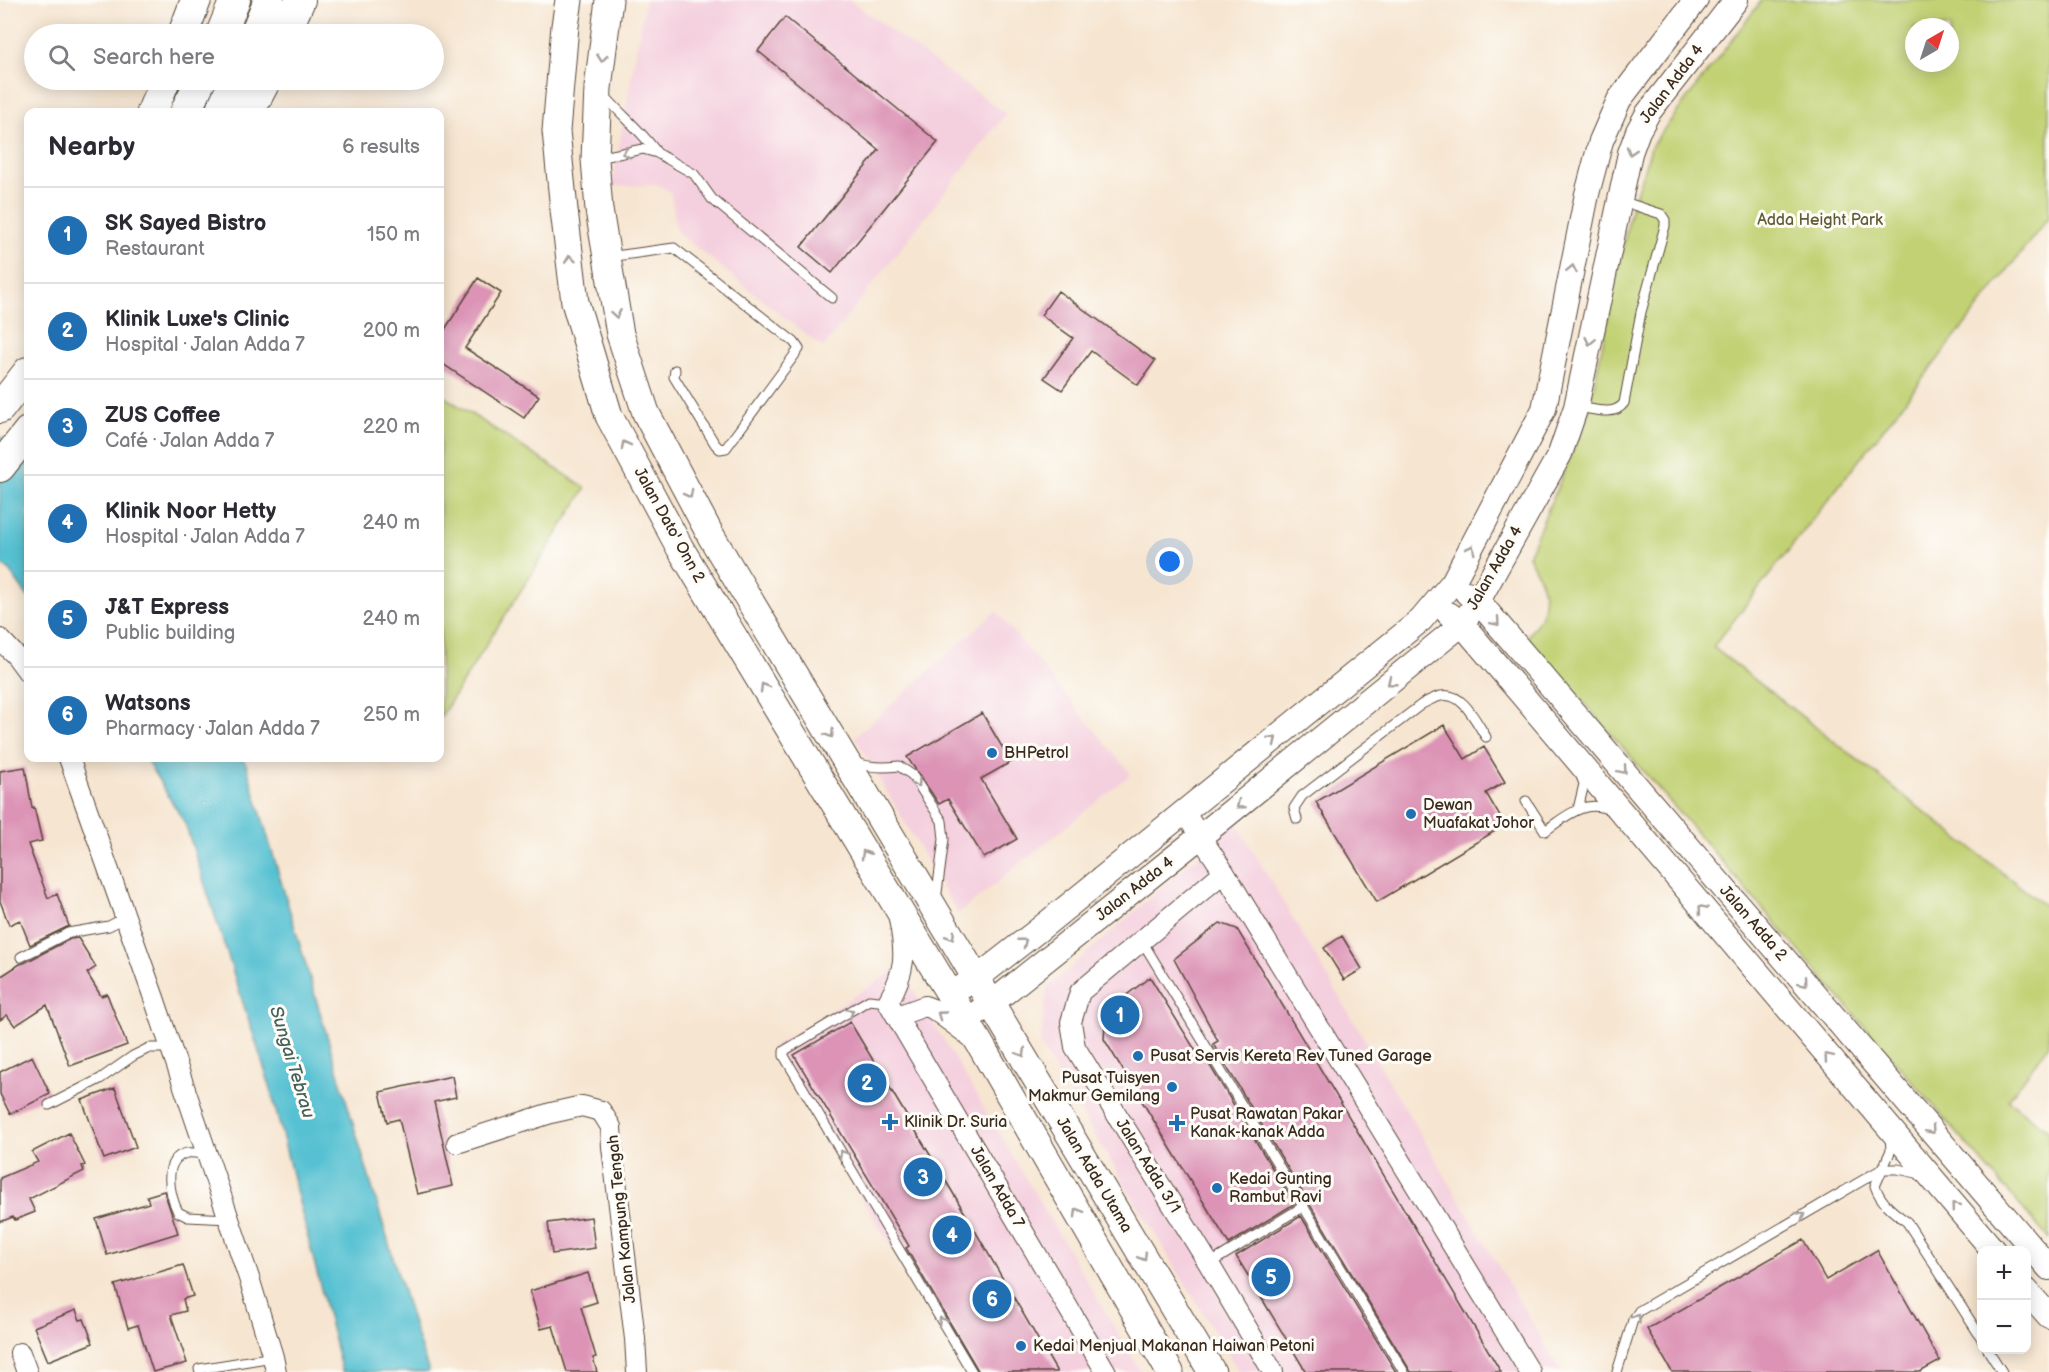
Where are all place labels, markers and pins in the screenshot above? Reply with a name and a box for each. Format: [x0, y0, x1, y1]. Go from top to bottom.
place label: BHPetrol [1004, 744, 1069, 763]
marker: BHPetrol [985, 746, 999, 760]
place label: Dewan Muafakat Johor [1423, 796, 1534, 833]
marker: Dewan Muafakat Johor [1404, 807, 1418, 821]
pin: 1 [1100, 992, 1140, 1038]
place label: Pusat Servis Kereta Rev Tuned Garage [1150, 1047, 1432, 1066]
marker: Pusat Servis Kereta Rev Tuned Garage [1131, 1049, 1145, 1063]
pin: 2 [848, 1060, 886, 1106]
place label: Pusat Tuisyen Makmur Gemilang [1028, 1069, 1160, 1106]
marker: Pusat Tuisyen Makmur Gemilang [1165, 1080, 1179, 1094]
place label: Pusat Rawatan Pakar Kanak-kanak Adda [1190, 1105, 1343, 1142]
marker: Klinik Dr. Suria [881, 1113, 899, 1131]
place label: Klinik Dr. Suria [904, 1113, 1007, 1132]
marker: Pusat Rawatan Pakar Kanak-kanak Adda [1168, 1114, 1186, 1132]
pin: 3 [904, 1154, 942, 1200]
place label: Kedai Gunting Rambut Ravi [1229, 1170, 1332, 1207]
marker: Kedai Gunting Rambut Ravi [1210, 1181, 1224, 1195]
pin: 4 [932, 1212, 972, 1258]
pin: 5 [1252, 1254, 1290, 1300]
pin: 6 [972, 1276, 1012, 1322]
place label: Kedai Menjual Makanan Haiwan Petoni [1033, 1337, 1315, 1356]
marker: Kedai Menjual Makanan Haiwan Petoni [1014, 1339, 1028, 1353]

